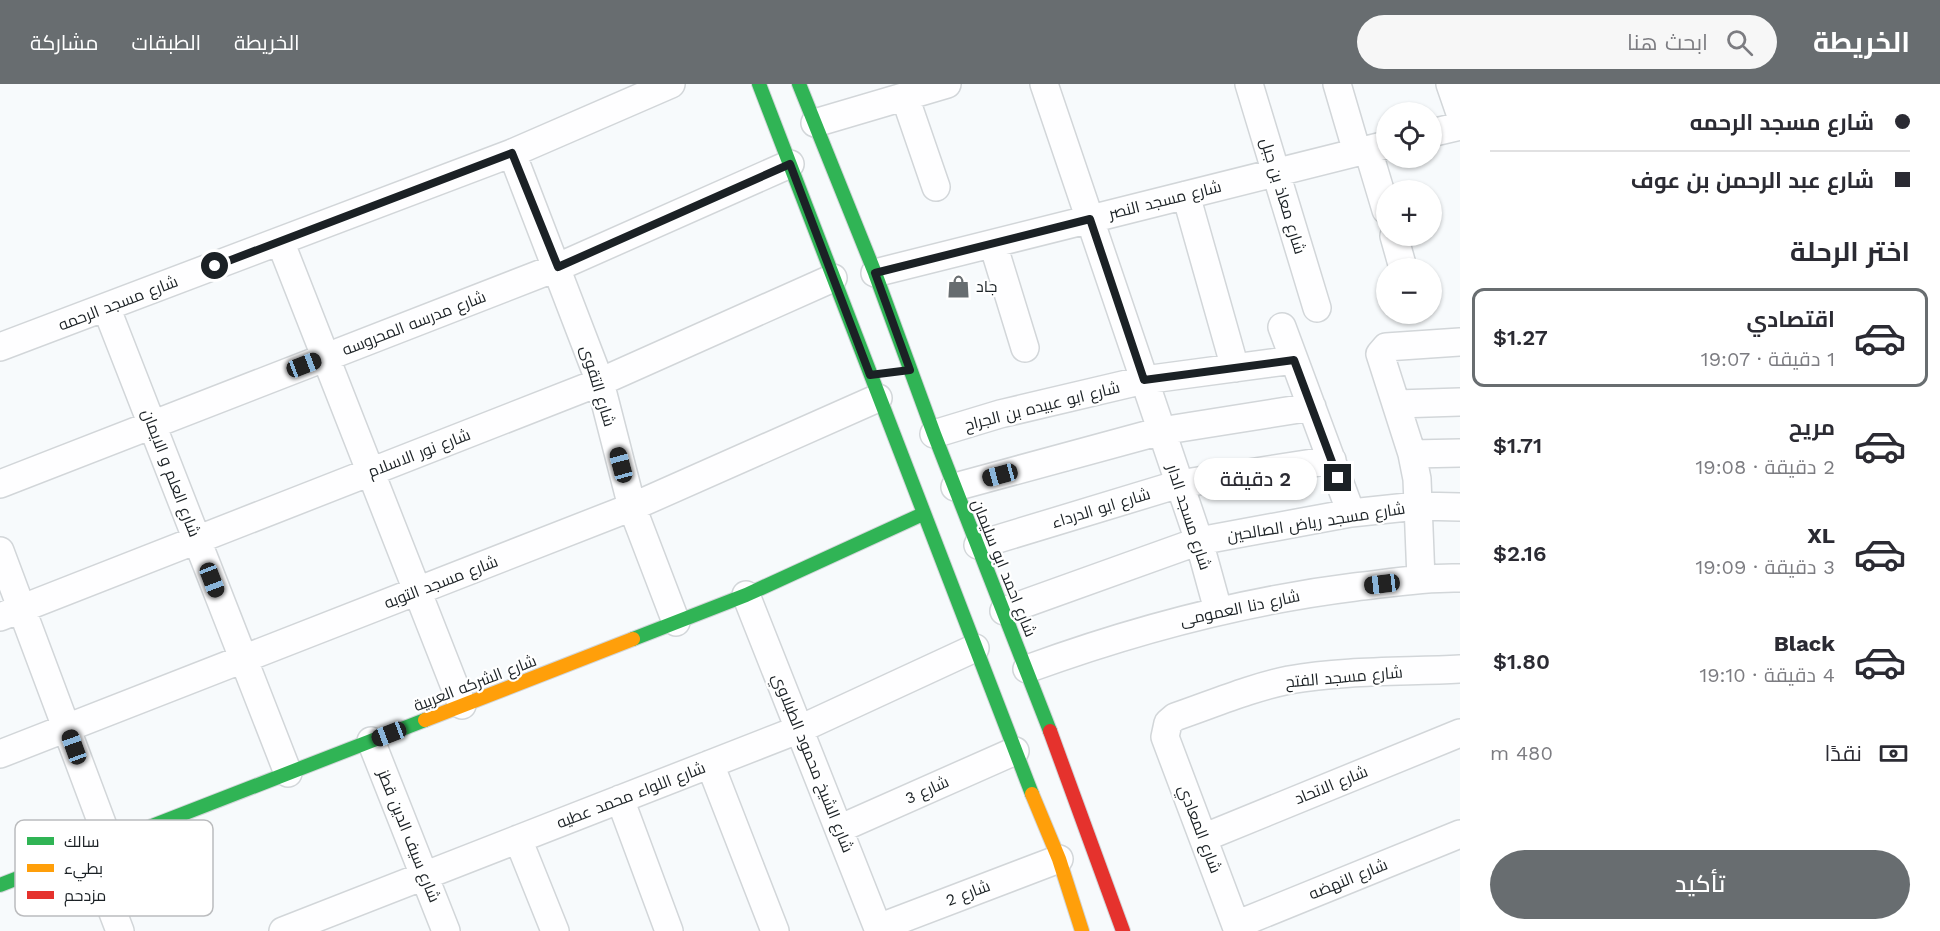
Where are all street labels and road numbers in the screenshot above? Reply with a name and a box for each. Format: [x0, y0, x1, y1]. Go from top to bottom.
street label: شارع معاذ بن جبل [1254, 136, 1310, 257]
street label: شارع مسجد النصر [1106, 177, 1224, 225]
street label: شارع مسجد الرحمه [56, 271, 181, 336]
street label: شارع مدرسه المحروسه [339, 287, 489, 361]
street label: شارع التقوى [575, 343, 619, 429]
street label: شارع ابو عبيده بن الجراح [962, 377, 1122, 436]
street label: شارع العلم و الايمان [136, 406, 204, 540]
street label: شارع نور الاسلام [365, 425, 474, 483]
street label: شارع مسجد الدار [1161, 461, 1215, 573]
street label: شارع ابو الدرداء [1049, 484, 1153, 534]
street label: شارع احمد ابو سليمان [966, 496, 1040, 640]
street label: شارع مسجد رياض الصالحين [1226, 499, 1407, 547]
street label: شارع مسجد التوبه [381, 552, 501, 614]
street label: شارع دنا العمومى [1178, 586, 1302, 632]
street label: شارع الشركه العربية [411, 651, 540, 717]
street label: شارع مسجد الفتح [1284, 662, 1404, 694]
street label: شارع الشيخ محمود الطبلاوي [765, 671, 858, 857]
street label: شارع اللواء محمد عطيه [554, 758, 709, 834]
street label: شارع الاتحاد [1292, 762, 1371, 810]
street label: شارع سيف الدين قطز [371, 766, 444, 906]
street label: شارع 3 [902, 772, 953, 810]
street label: شارع المعادي [1171, 782, 1226, 877]
street label: شارع النهضه [1306, 855, 1391, 905]
street label: شارع 2 [943, 876, 993, 912]

